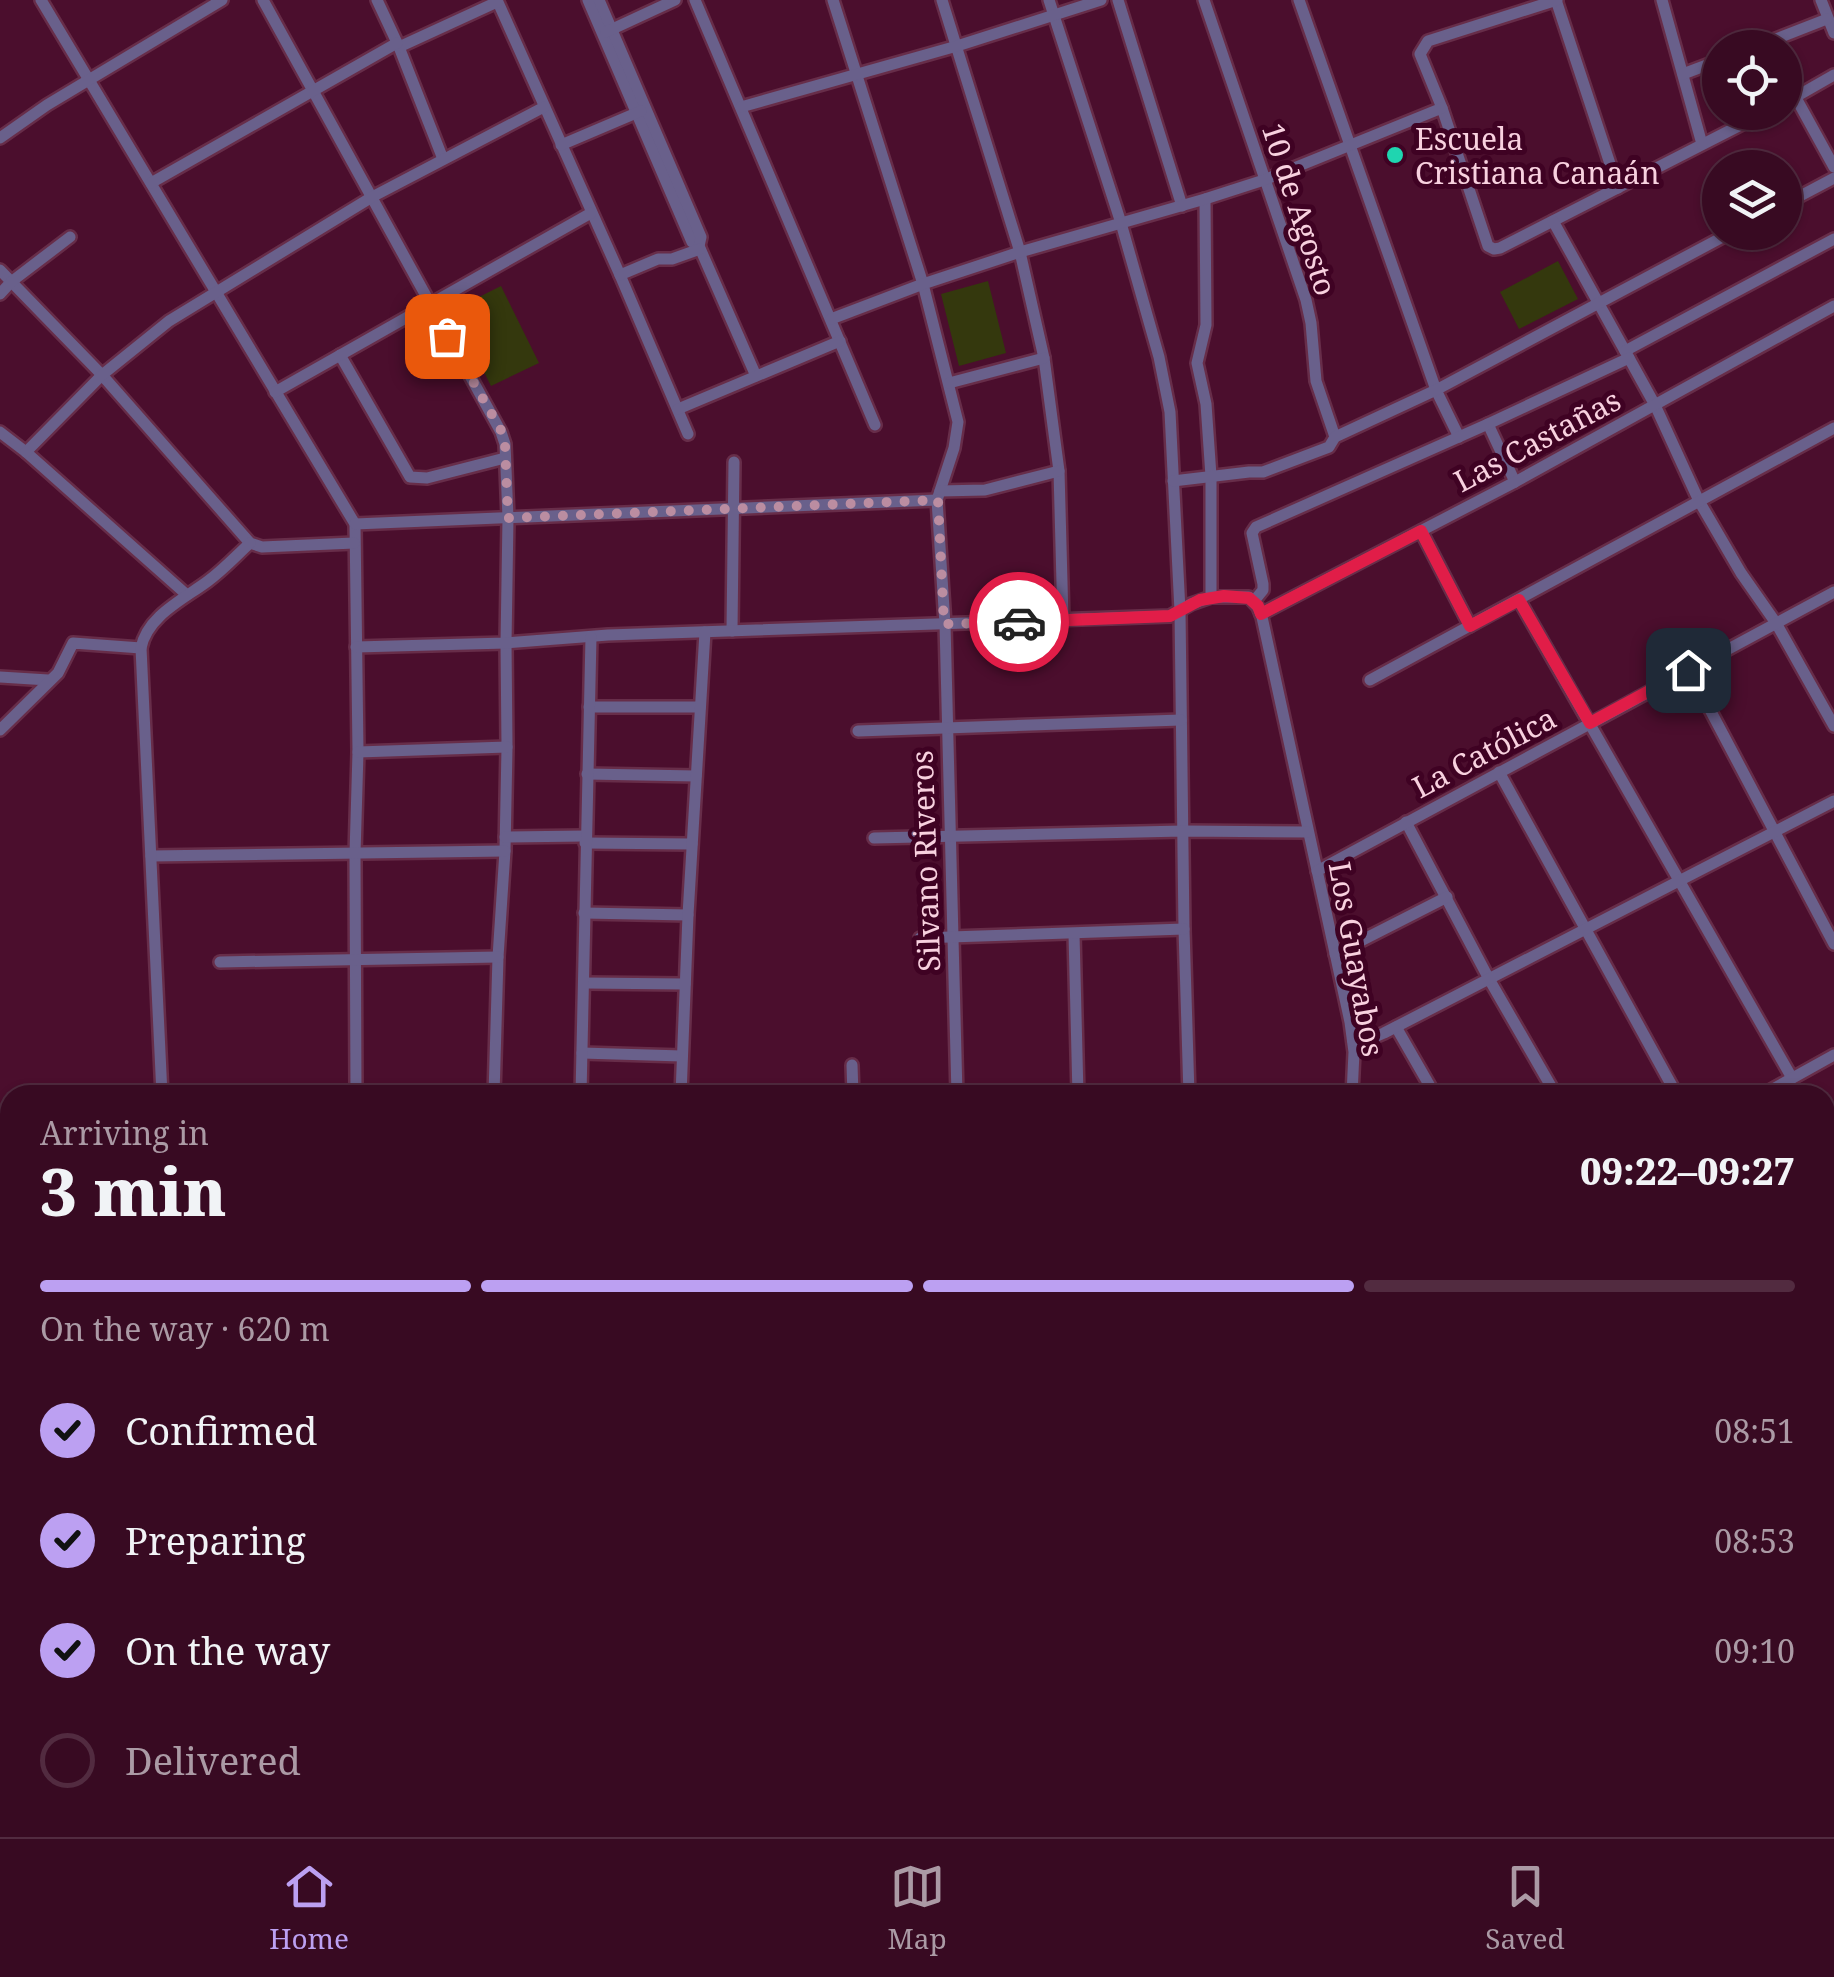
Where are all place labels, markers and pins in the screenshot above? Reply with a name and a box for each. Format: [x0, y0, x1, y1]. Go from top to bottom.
place label: Escuela Cristiana Canaán [1415, 118, 1660, 193]
marker: Escuela Cristiana Canaán [1384, 144, 1406, 166]
pin [405, 294, 490, 379]
pin [1646, 628, 1731, 713]

